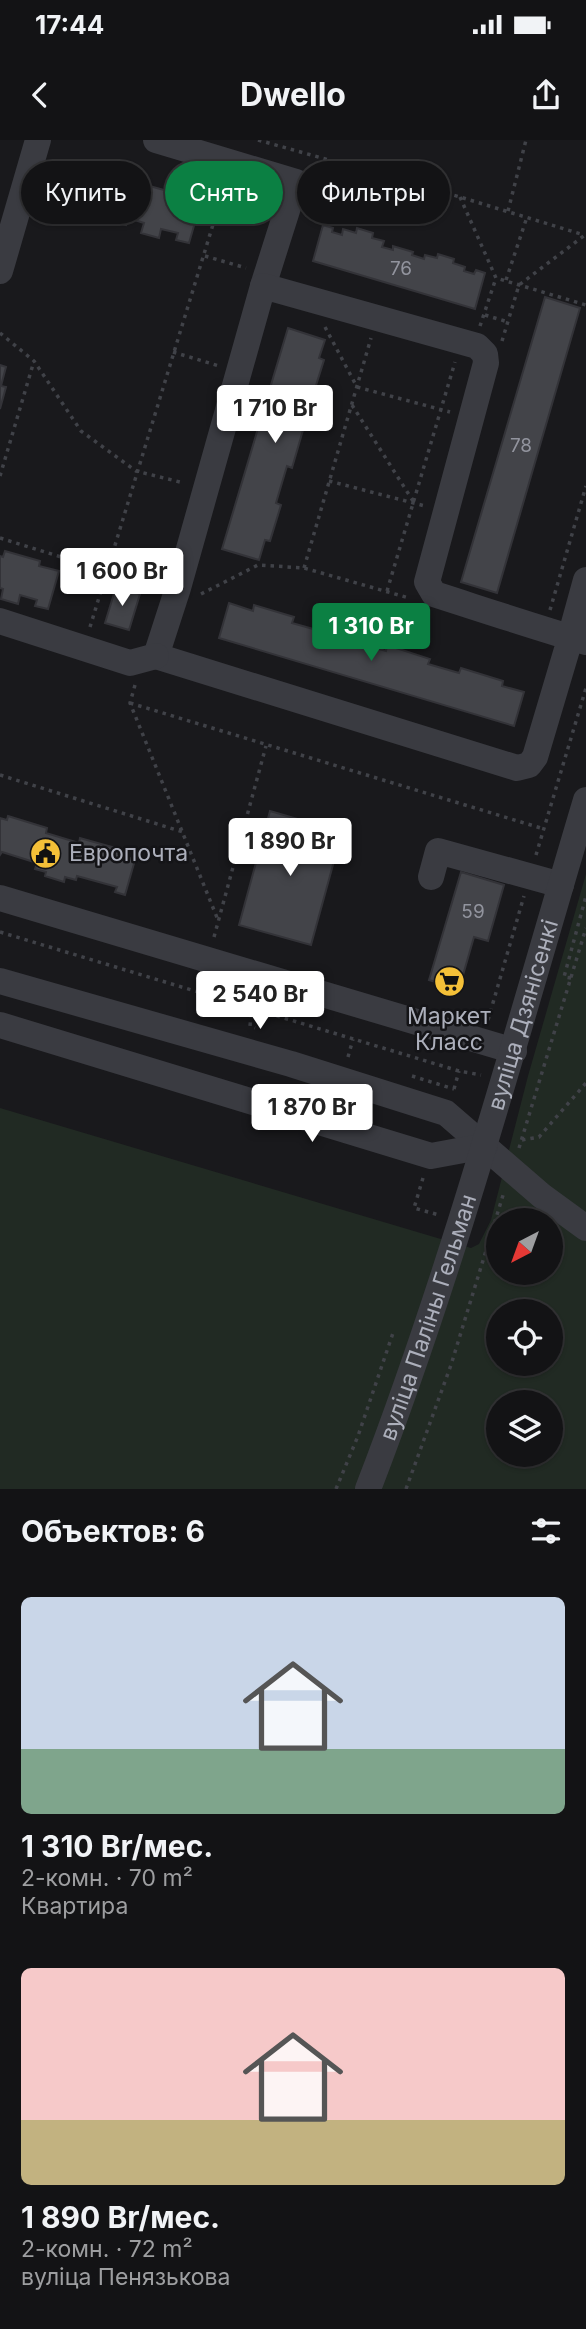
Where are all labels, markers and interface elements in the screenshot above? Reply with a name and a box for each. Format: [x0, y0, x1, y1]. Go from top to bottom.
text: 17:44 [35, 9, 104, 40]
text: Dwello [240, 75, 346, 114]
icon: back [21, 76, 59, 114]
icon: share [527, 76, 565, 114]
chip: Купить [21, 161, 151, 224]
chip: Снять [165, 161, 283, 224]
chip: Фильтры [297, 161, 450, 224]
house number: 76 [390, 257, 412, 280]
pin: 1 710 Br [203, 386, 347, 445]
text: 1 710 Br [233, 394, 317, 422]
house number: 78 [510, 434, 532, 457]
pin: 1 600 Br [50, 548, 194, 608]
text: 1 600 Br [76, 557, 168, 585]
pin: 1 310 Br [299, 603, 443, 663]
text: 1 310 Br [328, 612, 414, 640]
pin: 1 890 Br [218, 818, 362, 878]
text: 1 890 Br [245, 827, 335, 855]
public building icon: Европочта [29, 836, 63, 870]
place label: Европочта [69, 839, 188, 867]
house number: 59 [461, 900, 485, 923]
street label: вуліца Дзянісенкі [482, 916, 564, 1113]
supermarket icon: Маркет Класс [432, 965, 466, 999]
pin: 2 540 Br [188, 972, 332, 1031]
text: 2 540 Br [212, 980, 308, 1008]
place label: Маркет Класс [407, 1002, 491, 1056]
pin: 1 870 Br [240, 1084, 384, 1144]
text: 1 870 Br [268, 1093, 356, 1121]
street label: вуліца Паліны Гельман [374, 1191, 482, 1444]
north arrow [486, 1208, 564, 1284]
map controls [486, 1208, 563, 1467]
button: locate [486, 1299, 563, 1376]
button: layers [486, 1390, 563, 1467]
icon: filters [527, 1512, 565, 1550]
text: Объектов: 6 [21, 1513, 205, 1549]
icon: home [230, 1643, 356, 1769]
text: 1 310 Br/мес. [21, 1828, 213, 1864]
text: 2-комн. · 70 m² [21, 1864, 193, 1892]
text: Квартира [21, 1892, 128, 1920]
icon: home [230, 2014, 356, 2140]
text: 1 890 Br/мес. [21, 2199, 220, 2235]
text: 2-комн. · 72 m² [21, 2235, 193, 2263]
text: вуліца Пенязькова [21, 2263, 231, 2291]

